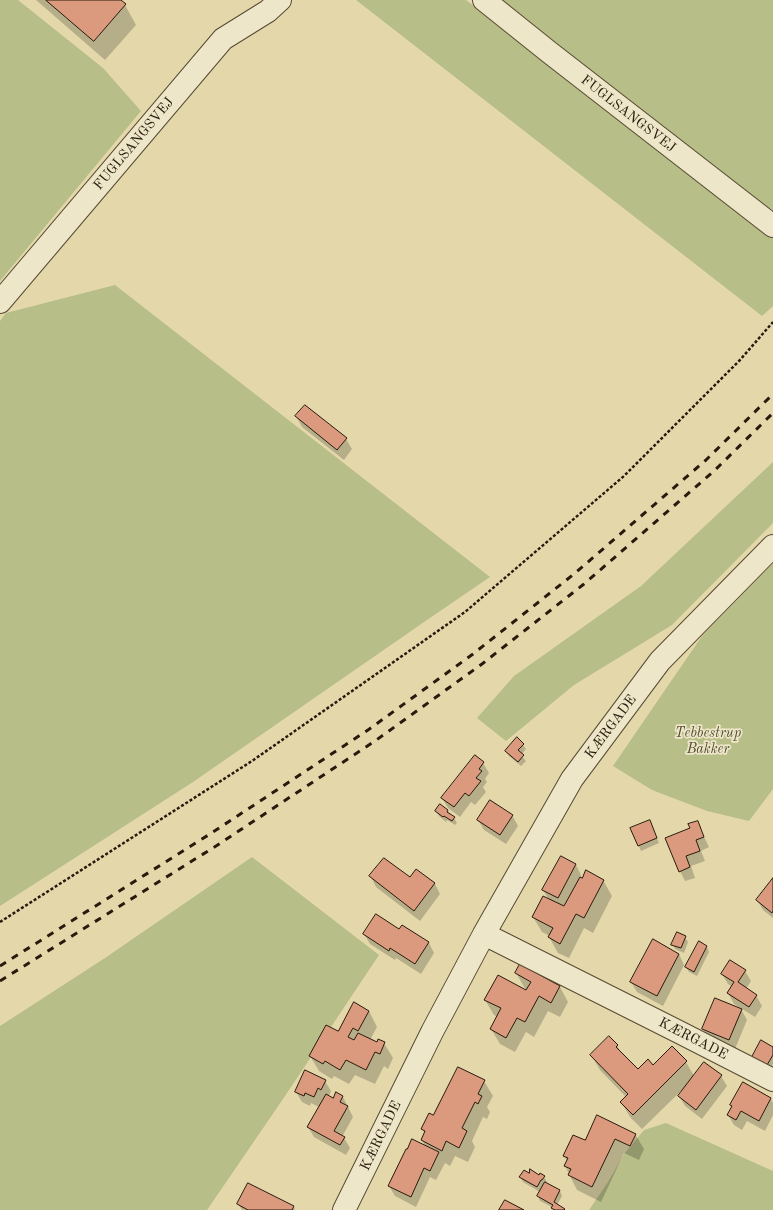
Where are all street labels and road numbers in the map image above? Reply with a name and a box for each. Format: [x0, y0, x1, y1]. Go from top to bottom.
street label: FUGLSANGSVEJ [577, 72, 679, 156]
street label: FUGLSANGSVEJ [90, 94, 178, 194]
street label: KÆRGADE [582, 692, 640, 762]
street label: KÆRGADE [656, 1014, 730, 1064]
street label: KÆRGADE [357, 1098, 405, 1174]

